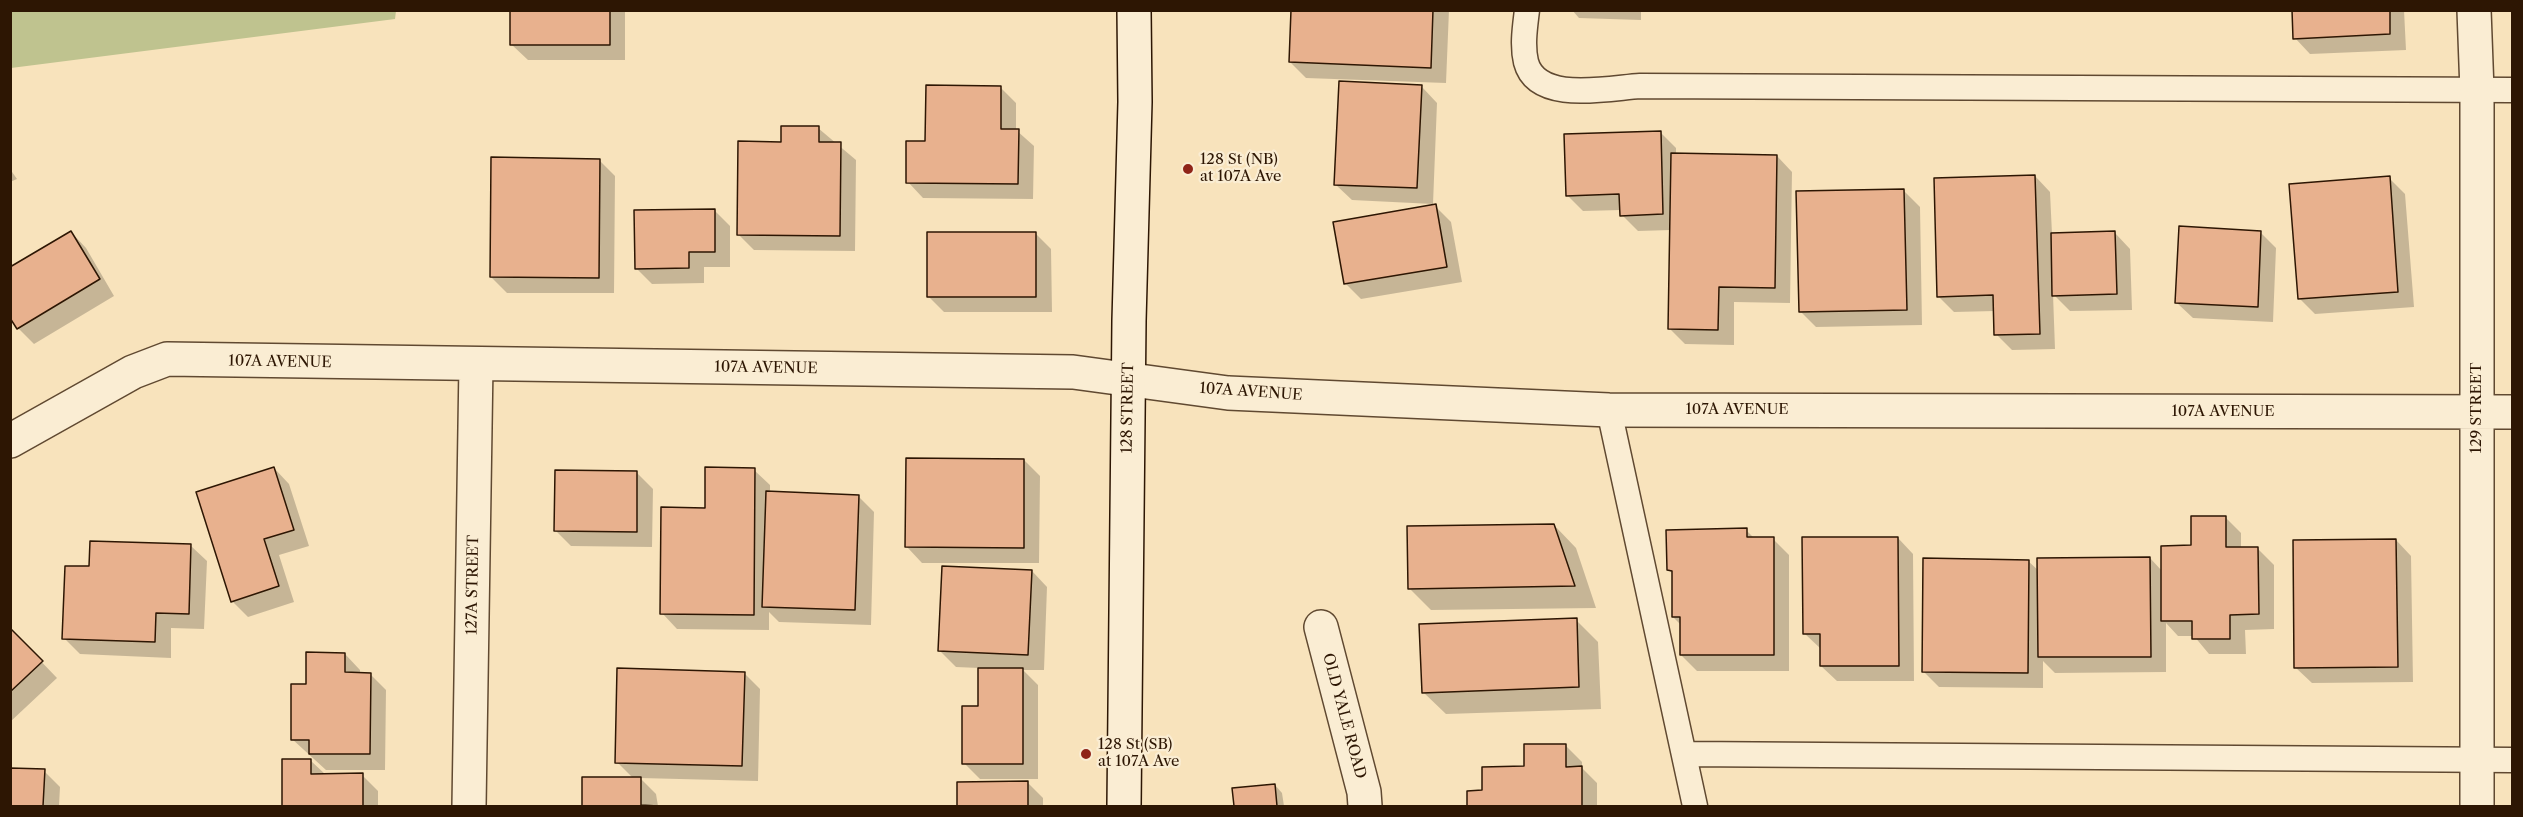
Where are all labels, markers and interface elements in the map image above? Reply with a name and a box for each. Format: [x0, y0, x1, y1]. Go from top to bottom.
place label: 128 St (NB) at 107A Ave [1200, 151, 1281, 186]
marker: 128 St (NB) at 107A Ave [1181, 162, 1195, 176]
street label: 107A AVENUE [228, 352, 332, 372]
street label: 107A AVENUE [714, 358, 818, 378]
street label: 128 STREET [1118, 362, 1138, 454]
street label: 129 STREET [2468, 363, 2486, 453]
street label: 107A AVENUE [1199, 379, 1303, 405]
street label: 107A AVENUE [1685, 401, 1789, 419]
street label: 107A AVENUE [2171, 403, 2275, 421]
street label: 127A STREET [463, 535, 483, 635]
street label: OLD YALE ROAD [1319, 651, 1369, 781]
place label: 128 St (SB) at 107A Ave [1098, 736, 1179, 771]
marker: 128 St (SB) at 107A Ave [1079, 747, 1093, 761]

